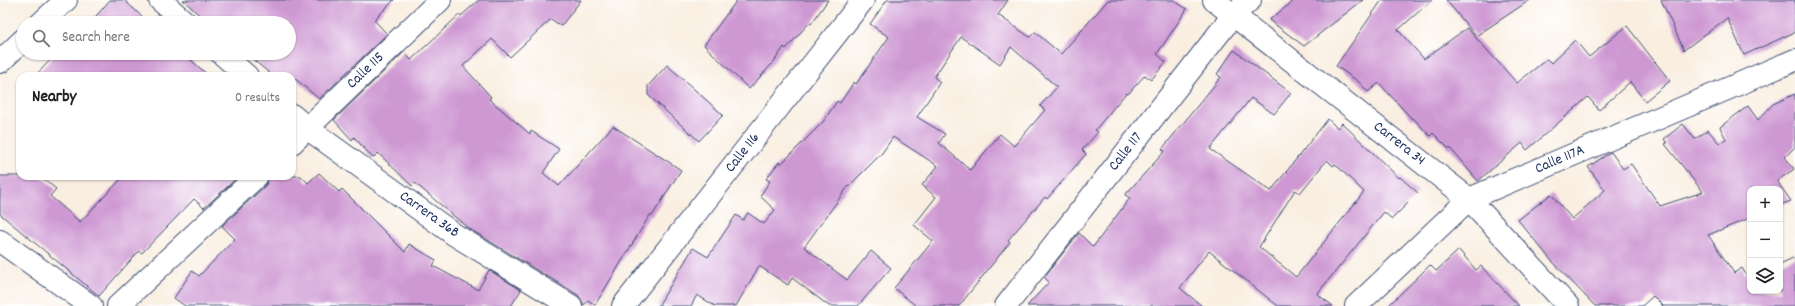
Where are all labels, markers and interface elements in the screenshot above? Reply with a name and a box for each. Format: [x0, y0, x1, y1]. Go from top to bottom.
search box [16, 16, 296, 60]
icon: search [30, 27, 52, 49]
text: Search here [62, 27, 130, 49]
street label: Calle 115 [342, 47, 390, 95]
text: Nearby [32, 86, 76, 110]
text: 0 results [235, 89, 280, 108]
street label: Carrera 34 [1368, 117, 1430, 171]
street label: Calle 116 [720, 128, 766, 178]
street label: Calle 117 [1104, 128, 1148, 176]
street label: Calle 117A [1532, 140, 1588, 180]
street label: Carrera 36B [394, 186, 464, 244]
map controls [1747, 186, 1783, 294]
button: + [1747, 186, 1783, 222]
button: − [1747, 222, 1783, 258]
button: layers [1747, 258, 1783, 294]

